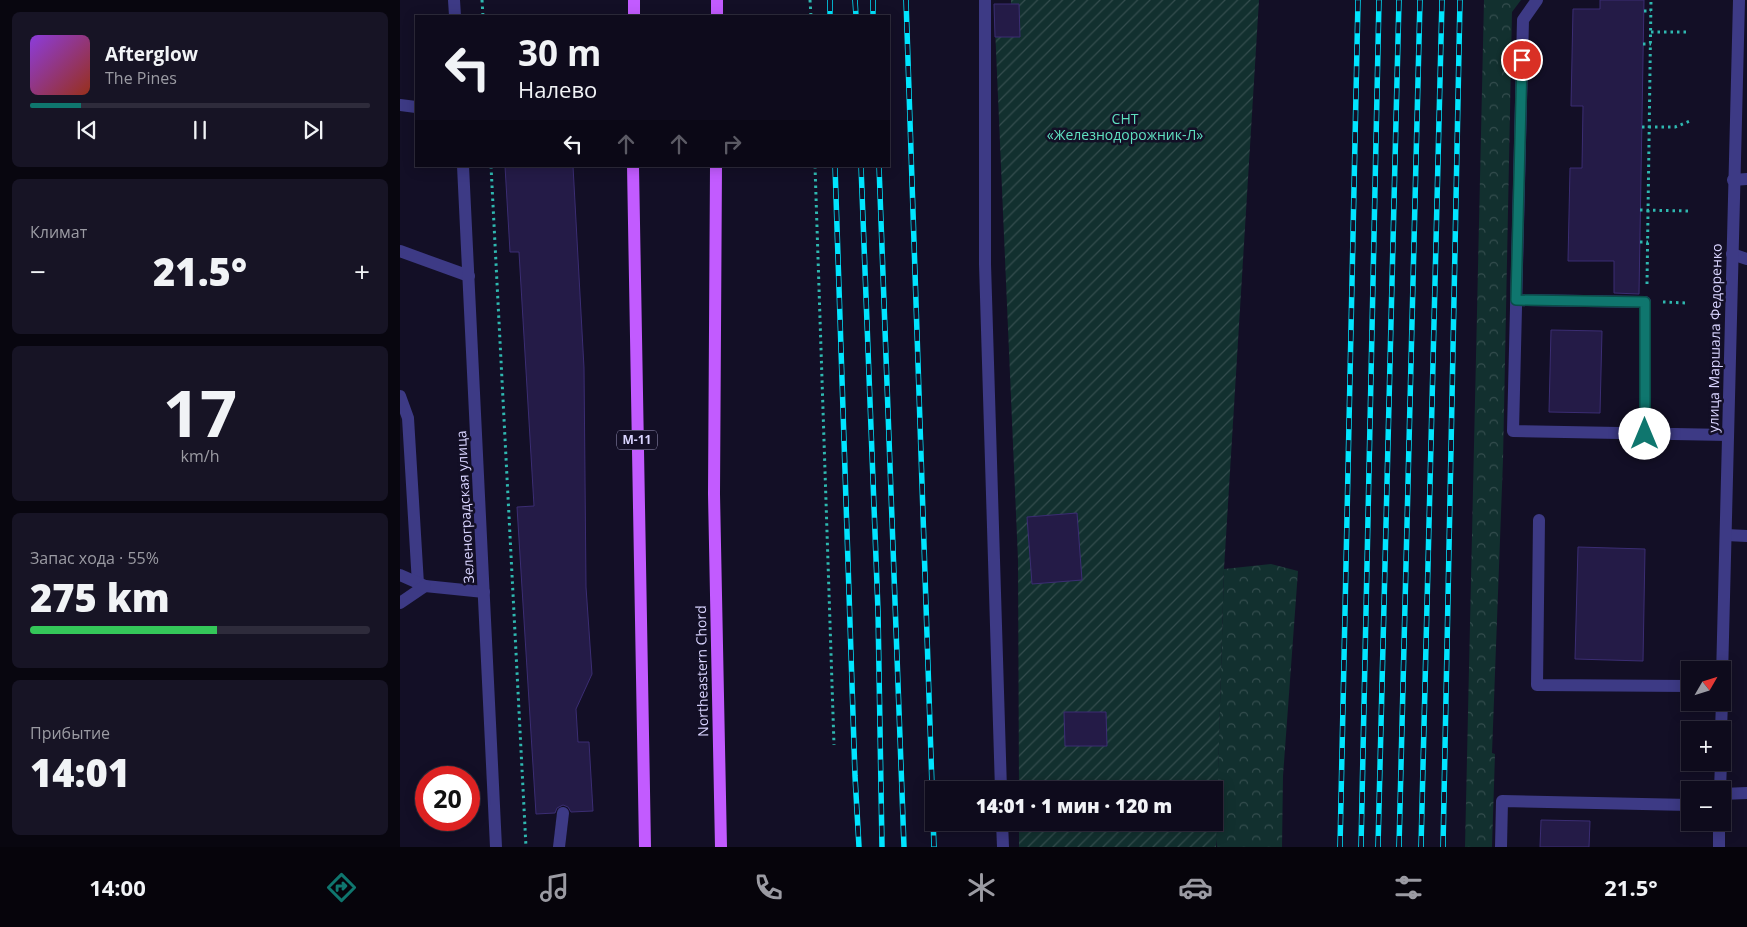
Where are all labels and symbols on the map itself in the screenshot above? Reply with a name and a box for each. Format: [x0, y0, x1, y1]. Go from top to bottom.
pin [1501, 39, 1543, 81]
park label: СНТ «Железнодорожник-Л» [1047, 109, 1203, 144]
street label: улица Маршала Федоренко [1703, 243, 1726, 433]
position arrow [1618, 407, 1670, 459]
street label: Зеленоградская улица [451, 430, 478, 584]
road number: М-11 [617, 430, 657, 450]
street label: Northeastern Chord [691, 605, 712, 737]
north arrow [1681, 661, 1731, 711]
speed limit sign: 20 [415, 766, 480, 831]

